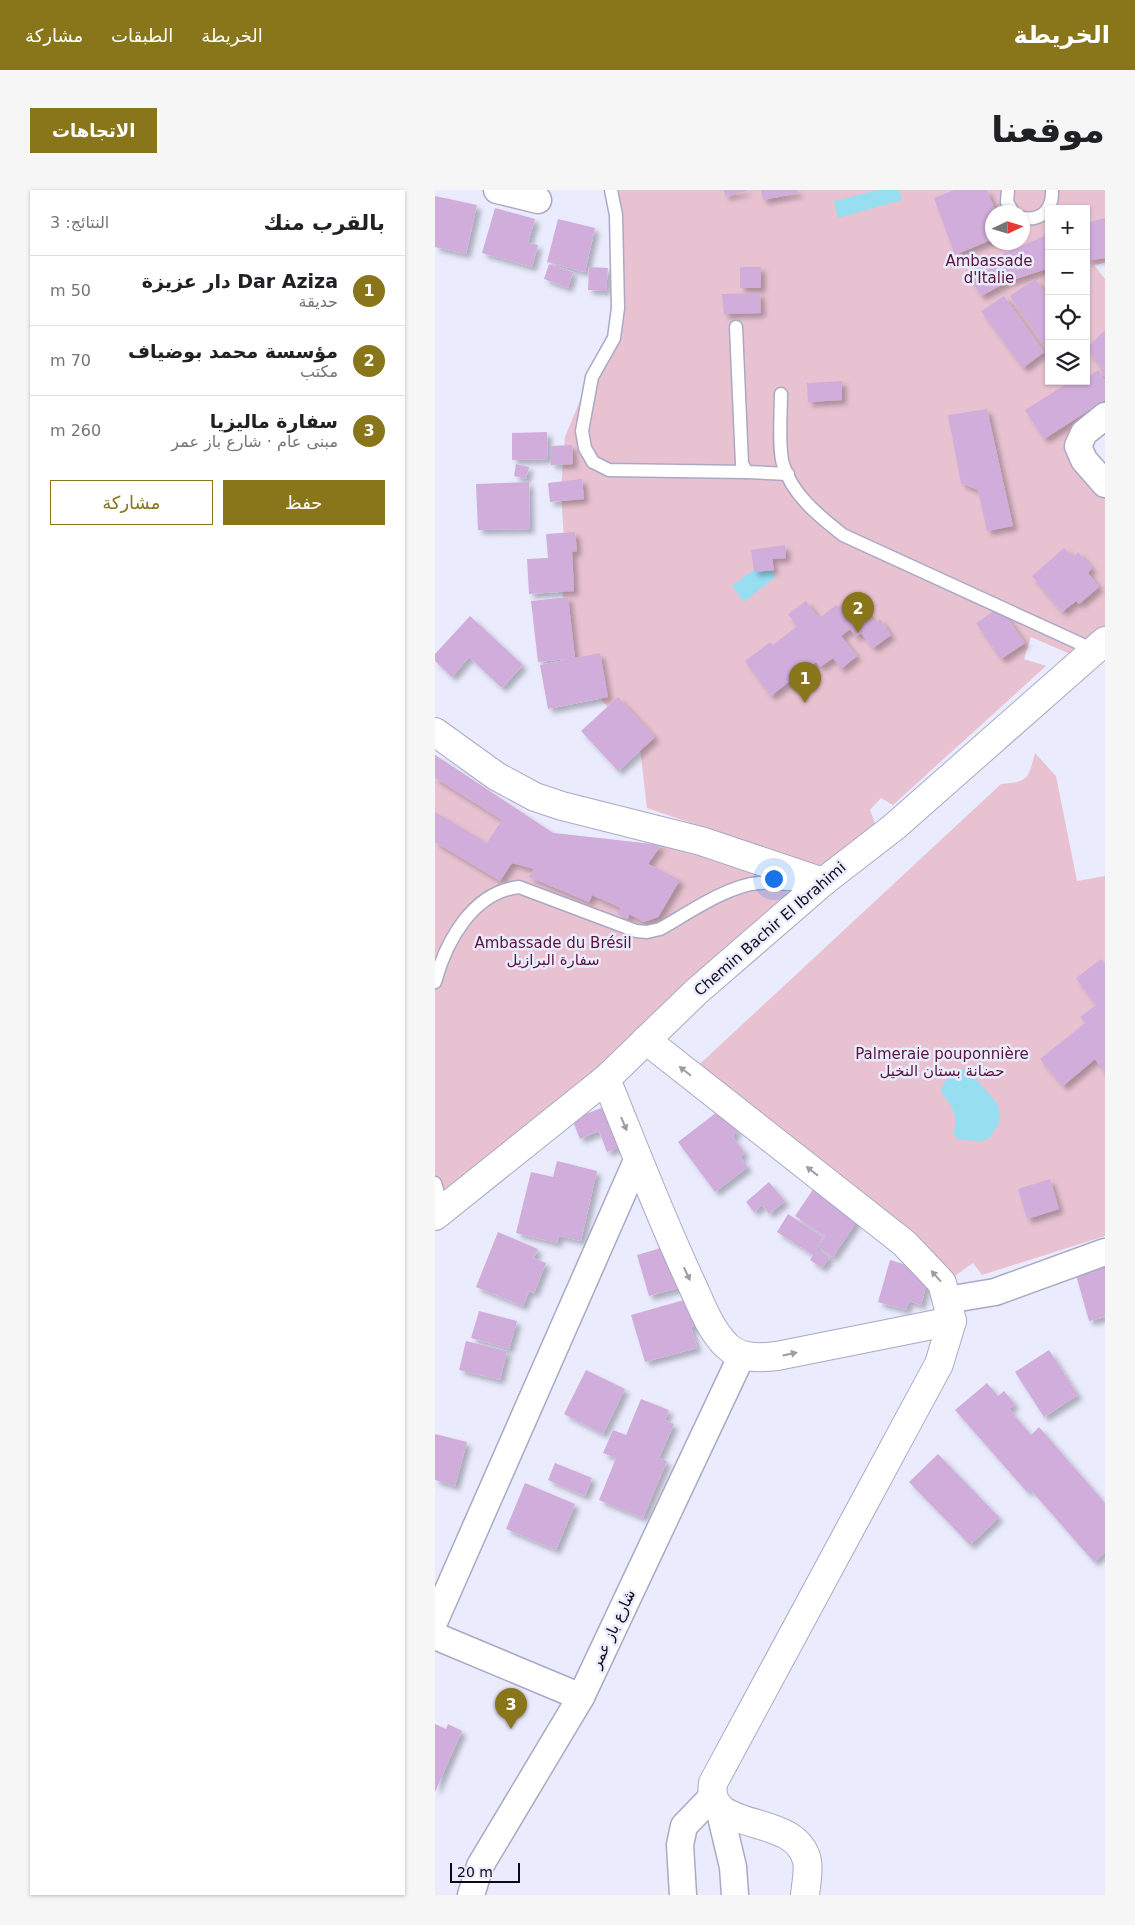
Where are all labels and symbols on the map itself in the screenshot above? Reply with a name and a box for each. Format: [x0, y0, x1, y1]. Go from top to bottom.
north arrow [985, 205, 1030, 250]
park label: Ambassade d'Italie [945, 252, 1033, 287]
pin: 2 [842, 592, 874, 633]
pin: 1 [789, 662, 821, 703]
street label: Chemin Bachir El Ibrahimi [691, 858, 849, 1000]
your location [761, 866, 787, 892]
park label: Ambassade du Brésil سفارة البرازيل [474, 934, 632, 969]
park label: Palmeraie pouponnière حضانة بستان النخيل [855, 1045, 1029, 1080]
one-way arrow [679, 1065, 692, 1076]
one-way arrow [621, 1117, 629, 1131]
one-way arrow [806, 1166, 819, 1177]
one-way arrow [683, 1267, 691, 1281]
one-way arrow [930, 1271, 942, 1283]
one-way arrow [782, 1349, 798, 1357]
street label: شارع باز عمر [587, 1587, 639, 1672]
pin: 3 [495, 1688, 527, 1729]
scale bar [450, 1860, 520, 1883]

